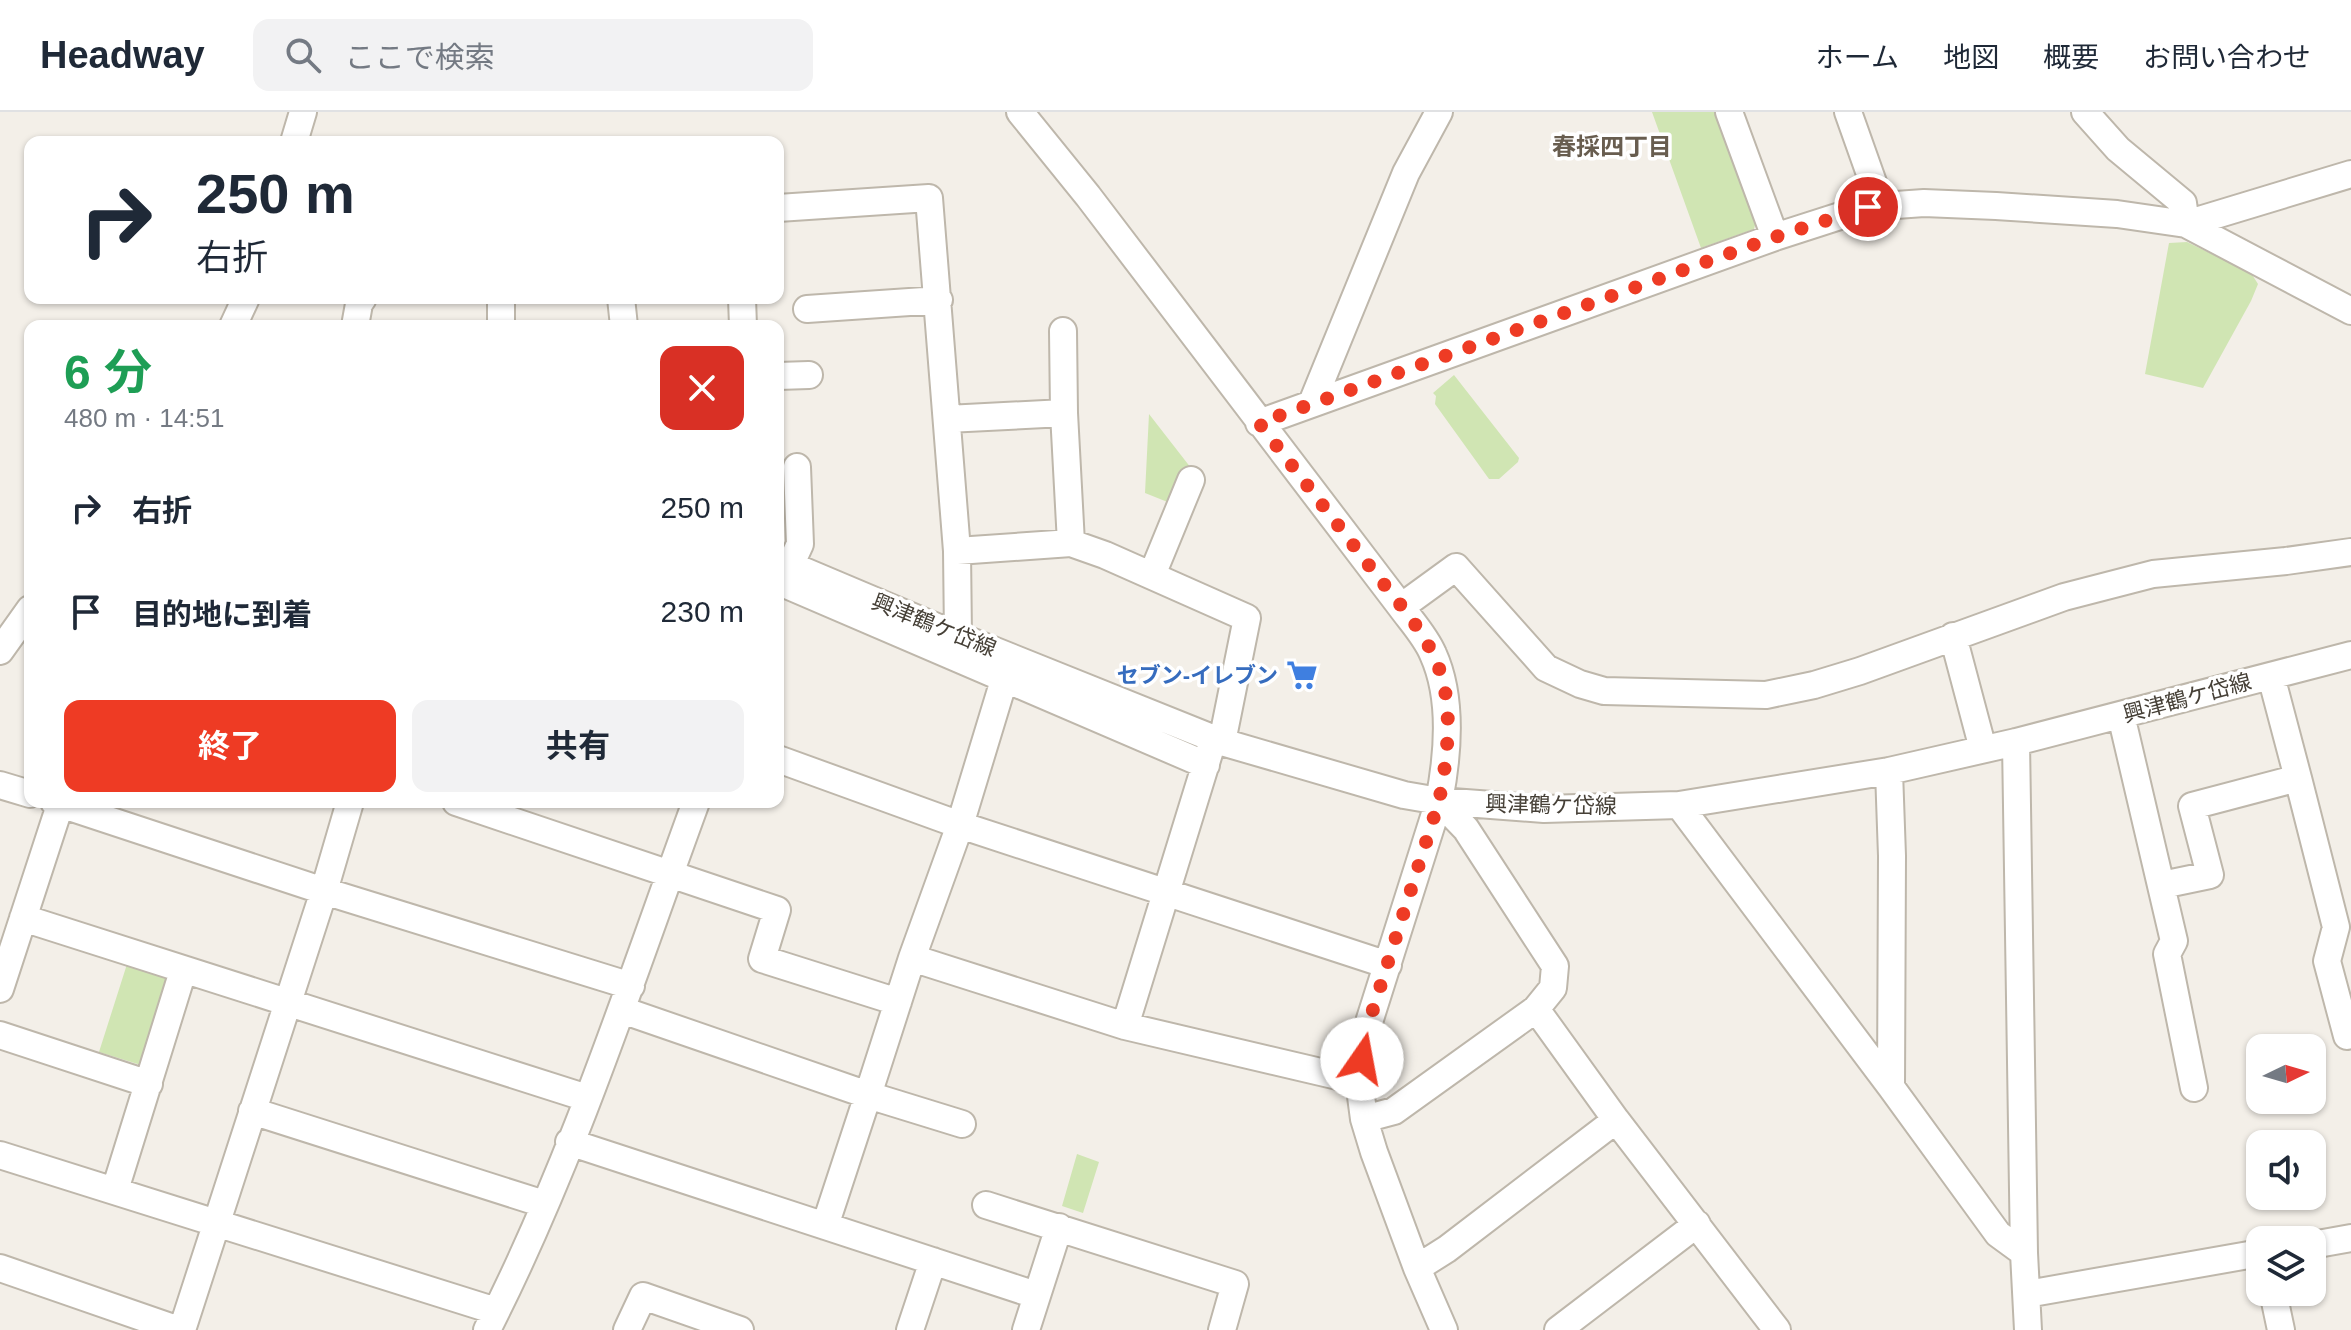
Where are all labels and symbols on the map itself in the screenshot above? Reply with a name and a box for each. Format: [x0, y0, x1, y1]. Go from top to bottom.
district label: 春採四丁目 [1552, 133, 1672, 160]
pin [1834, 173, 1902, 241]
street label: 興津鶴ケ岱線 [868, 589, 1000, 661]
supermarket icon: セブン-イレブン [1285, 658, 1319, 692]
place label: セブン-イレブン [1117, 663, 1278, 688]
street label: 興津鶴ケ岱線 [2120, 669, 2254, 727]
street label: 興津鶴ケ岱線 [1485, 791, 1617, 819]
position arrow [1320, 1017, 1404, 1101]
north arrow [2246, 1034, 2326, 1114]

